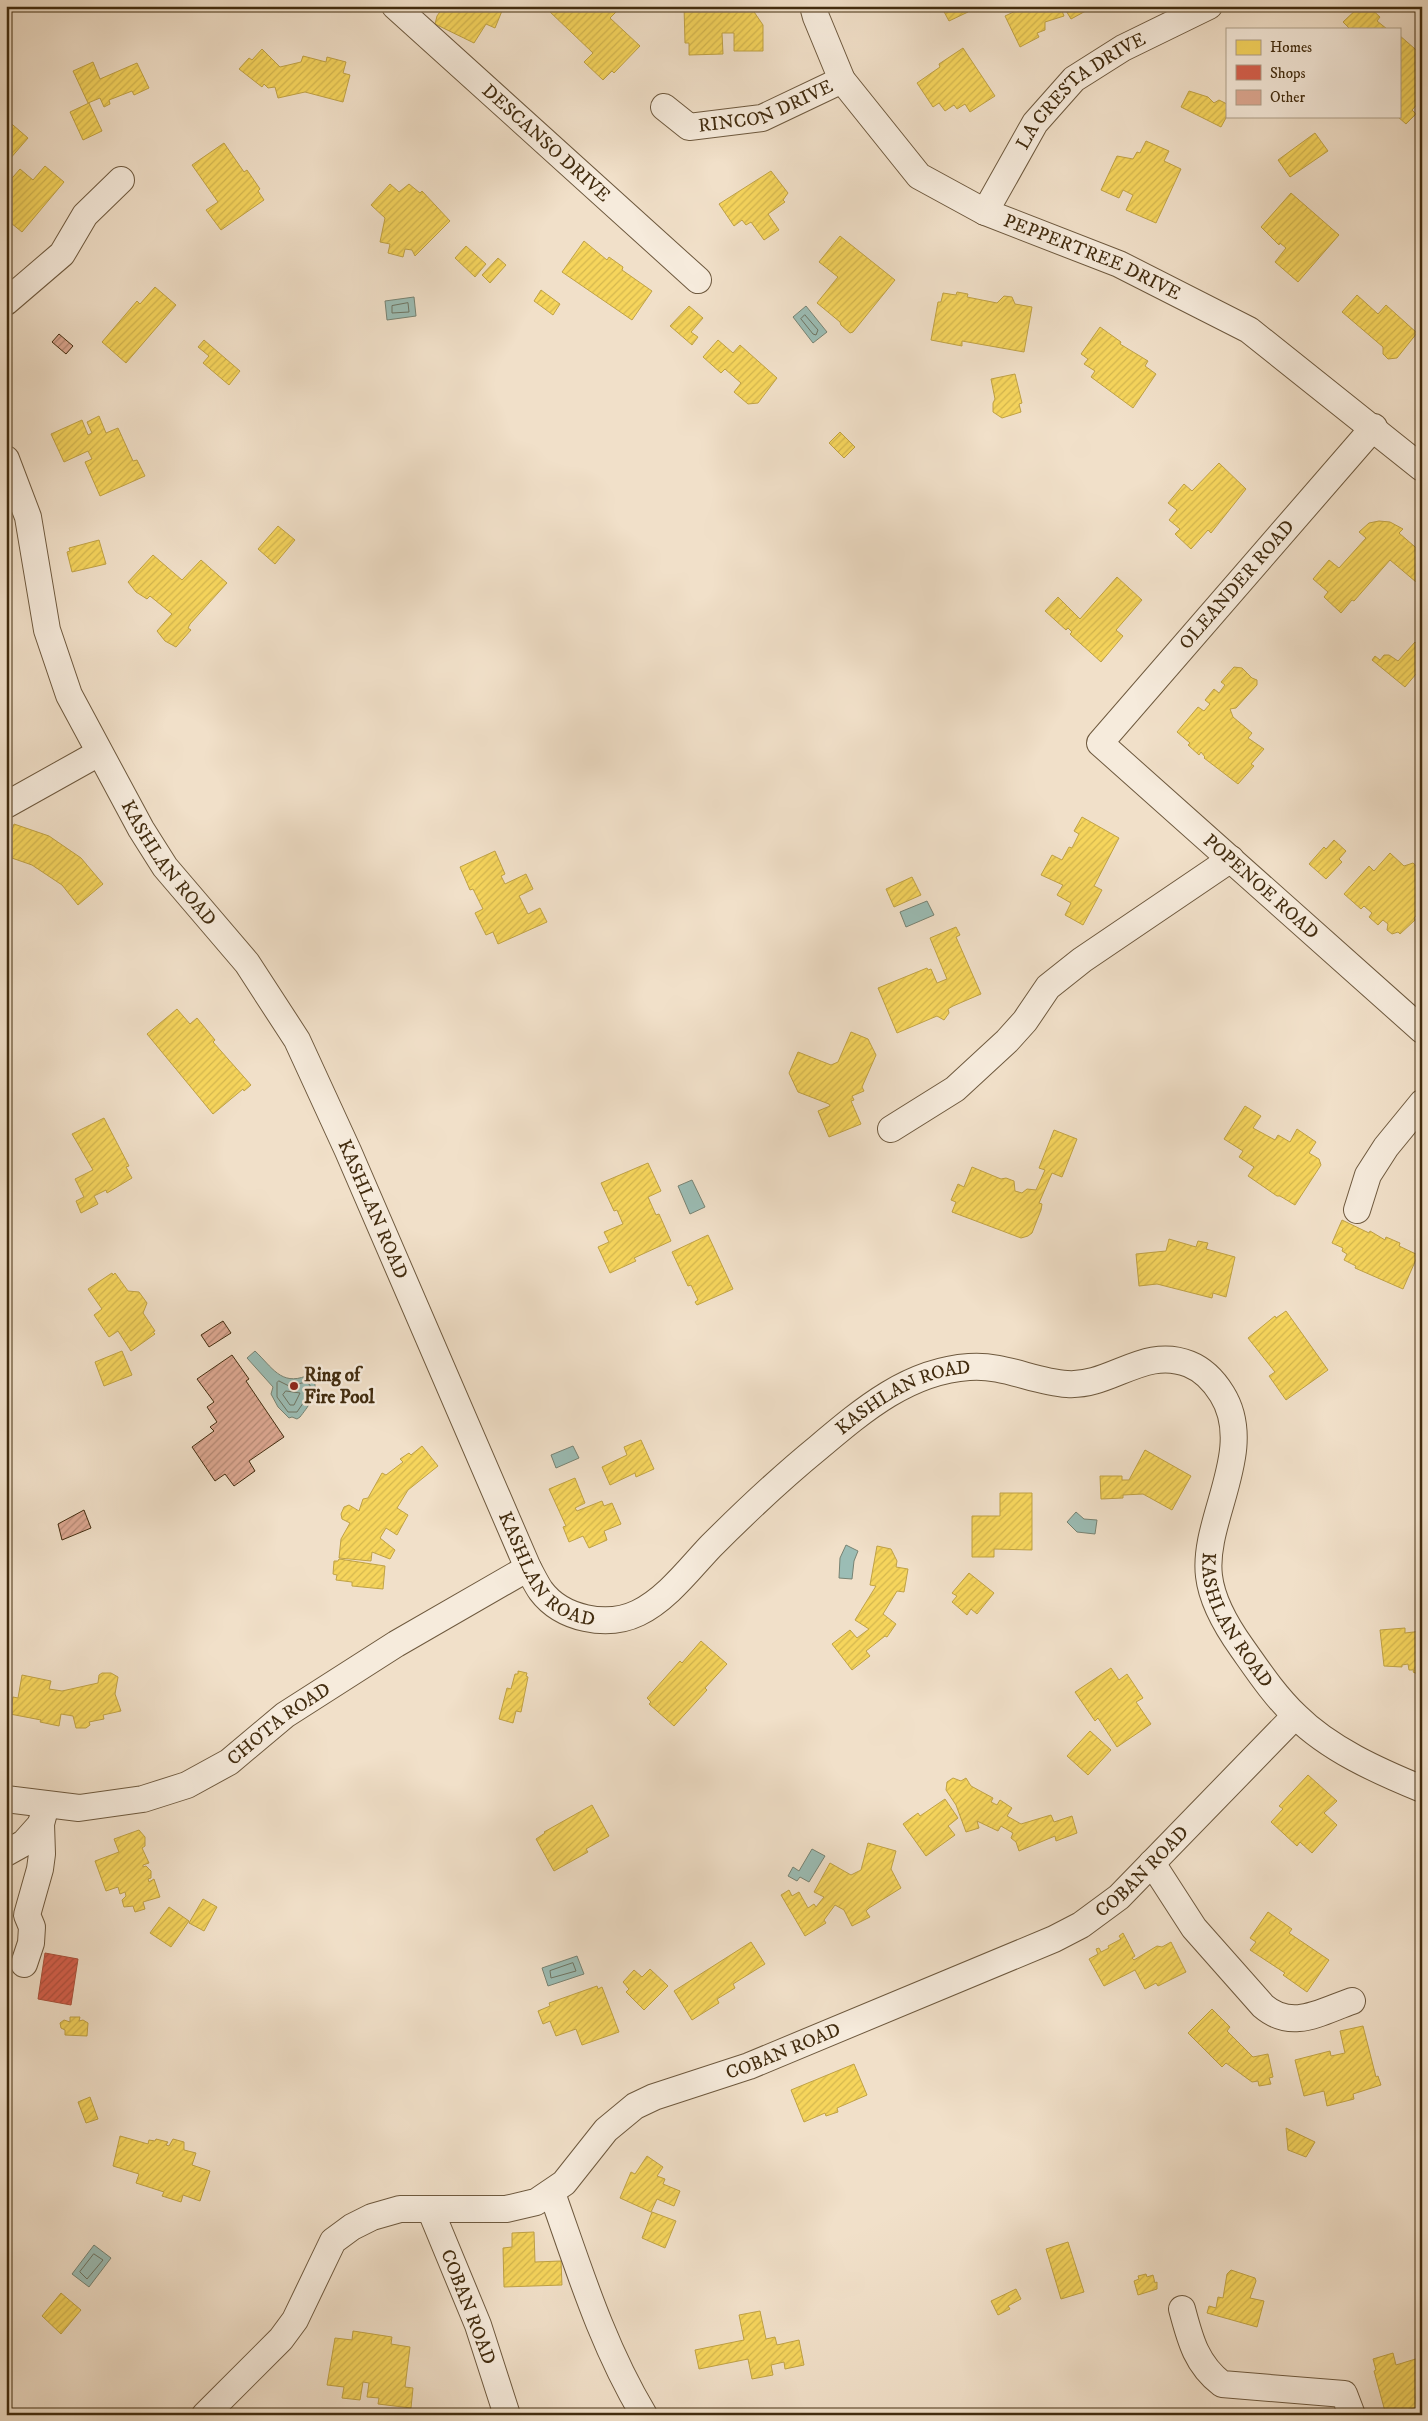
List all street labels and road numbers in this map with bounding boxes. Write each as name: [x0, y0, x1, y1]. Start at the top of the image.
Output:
street label: LA CRESTA DRIVE: [1011, 27, 1149, 154]
street label: RINCON DRIVE: [697, 75, 837, 137]
street label: DESCANSO DRIVE: [477, 79, 615, 207]
street label: PEPPERTREE DRIVE: [1000, 209, 1185, 305]
street label: OLEANDER ROAD: [1174, 515, 1300, 655]
street label: KASHLAN ROAD: [116, 796, 221, 930]
street label: POPENOE ROAD: [1199, 829, 1324, 944]
street label: KASHLAN ROAD: [333, 1136, 413, 1282]
street label: KASHLAN ROAD: [831, 1355, 971, 1440]
street label: KASHLAN ROAD: [494, 1508, 597, 1631]
street label: KASHLAN ROAD: [1197, 1552, 1278, 1692]
street label: CHOTA ROAD: [222, 1677, 335, 1770]
street label: COBAN ROAD: [1091, 1821, 1193, 1922]
street label: COBAN ROAD: [723, 2018, 844, 2084]
street label: COBAN ROAD: [435, 2246, 501, 2368]

